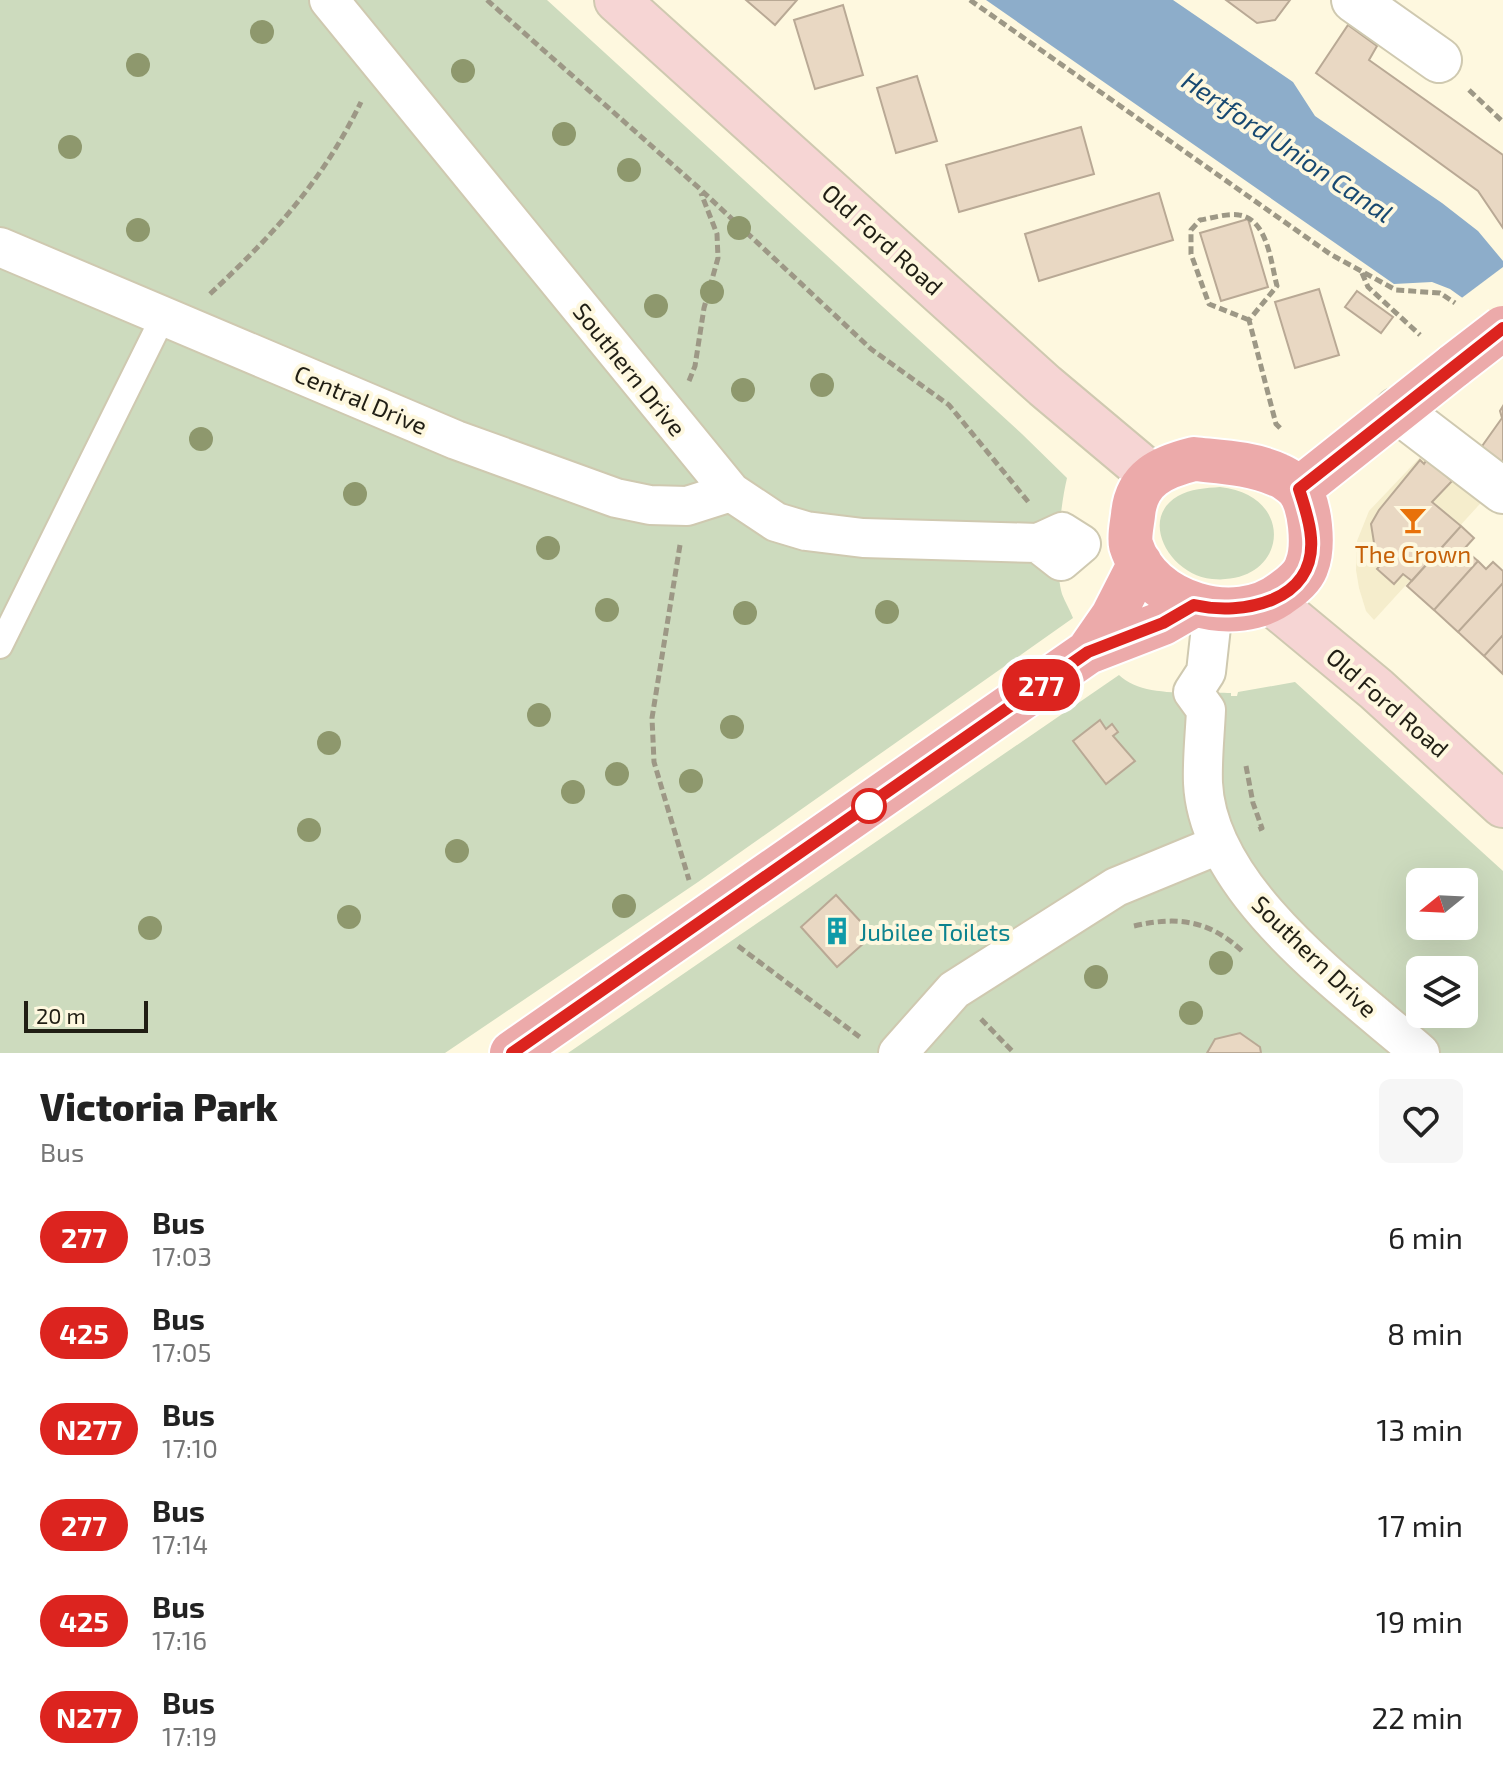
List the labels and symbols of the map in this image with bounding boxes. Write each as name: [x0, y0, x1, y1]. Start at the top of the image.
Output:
water label: Hertford Union Canal: [1177, 64, 1399, 228]
street label: Old Ford Road: [817, 177, 949, 301]
street label: Southern Drive: [568, 297, 692, 441]
street label: Central Drive: [290, 358, 432, 440]
bar icon: The Crown: [1398, 505, 1428, 535]
place label: The Crown: [1355, 539, 1471, 568]
street label: Old Ford Road: [1321, 641, 1455, 763]
line badge: 277: [995, 659, 1087, 711]
unlabelled marker: [852, 789, 886, 823]
north arrow: [1406, 868, 1478, 940]
street label: Southern Drive: [1246, 889, 1384, 1023]
building icon: Jubilee Toilets: [822, 916, 852, 946]
place label: Jubilee Toilets: [859, 917, 1010, 946]
scale bar: [24, 997, 148, 1033]

